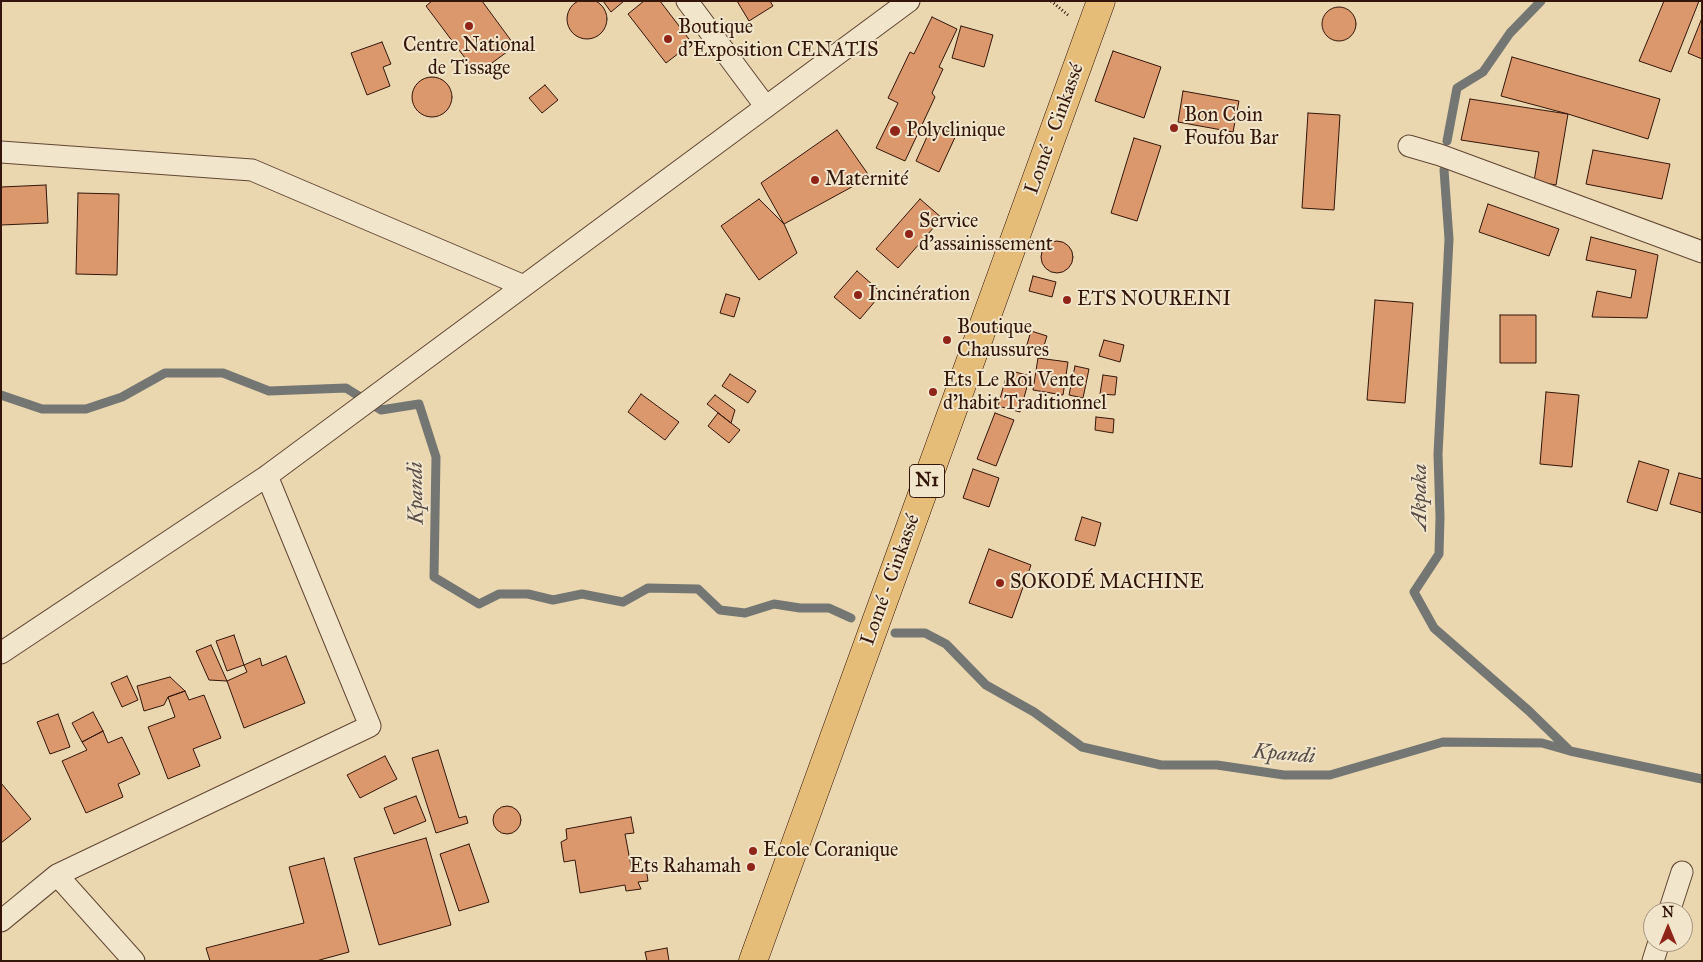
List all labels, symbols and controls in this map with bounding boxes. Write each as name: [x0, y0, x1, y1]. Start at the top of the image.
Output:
place label: Boutique d'Exposition CENATIS: [678, 16, 879, 63]
marker: Centre National de Tissage: [463, 20, 475, 32]
marker: Boutique d'Exposition CENATIS: [662, 33, 674, 45]
place label: Centre National de Tissage: [403, 34, 535, 81]
street label: Lomé - Cinkassé: [1020, 60, 1090, 198]
place label: Bon Coin Foufou Bar: [1184, 104, 1278, 151]
place label: Polyclinique: [906, 119, 1006, 143]
marker: Bon Coin Foufou Bar: [1168, 122, 1180, 134]
marker: Polyclinique: [888, 124, 902, 138]
place label: Maternité: [825, 168, 909, 192]
marker: Maternité: [809, 174, 821, 186]
place label: Service d'assainissement: [919, 210, 1053, 257]
marker: Service d'assainissement: [903, 228, 915, 240]
place label: Incinération: [868, 283, 970, 307]
place label: ETS NOUREINI: [1077, 288, 1231, 312]
marker: Incinération: [852, 289, 864, 301]
marker: ETS NOUREINI: [1061, 294, 1073, 306]
place label: Boutique Chaussures: [957, 316, 1049, 363]
marker: Boutique Chaussures: [941, 334, 953, 346]
place label: Ets Le Roi Vente d'habit Traditionnel: [943, 369, 1107, 416]
marker: Ets Le Roi Vente d'habit Traditionnel: [927, 386, 939, 398]
water label: Kpandi: [404, 462, 430, 524]
road number: N1: [910, 464, 944, 498]
water label: Akpaka: [1408, 464, 1434, 530]
street label: Lomé - Cinkassé: [856, 511, 926, 649]
place label: SOKODÉ MACHINE: [1010, 571, 1204, 595]
marker: SOKODÉ MACHINE: [994, 577, 1006, 589]
water label: Kpandi: [1252, 740, 1316, 770]
place label: Ecole Coranique: [763, 839, 898, 863]
marker: Ecole Coranique: [747, 845, 759, 857]
place label: Ets Rahamah: [630, 855, 741, 879]
marker: Ets Rahamah: [745, 861, 757, 873]
north arrow: [1643, 902, 1693, 952]
text: N: [1662, 904, 1674, 921]

